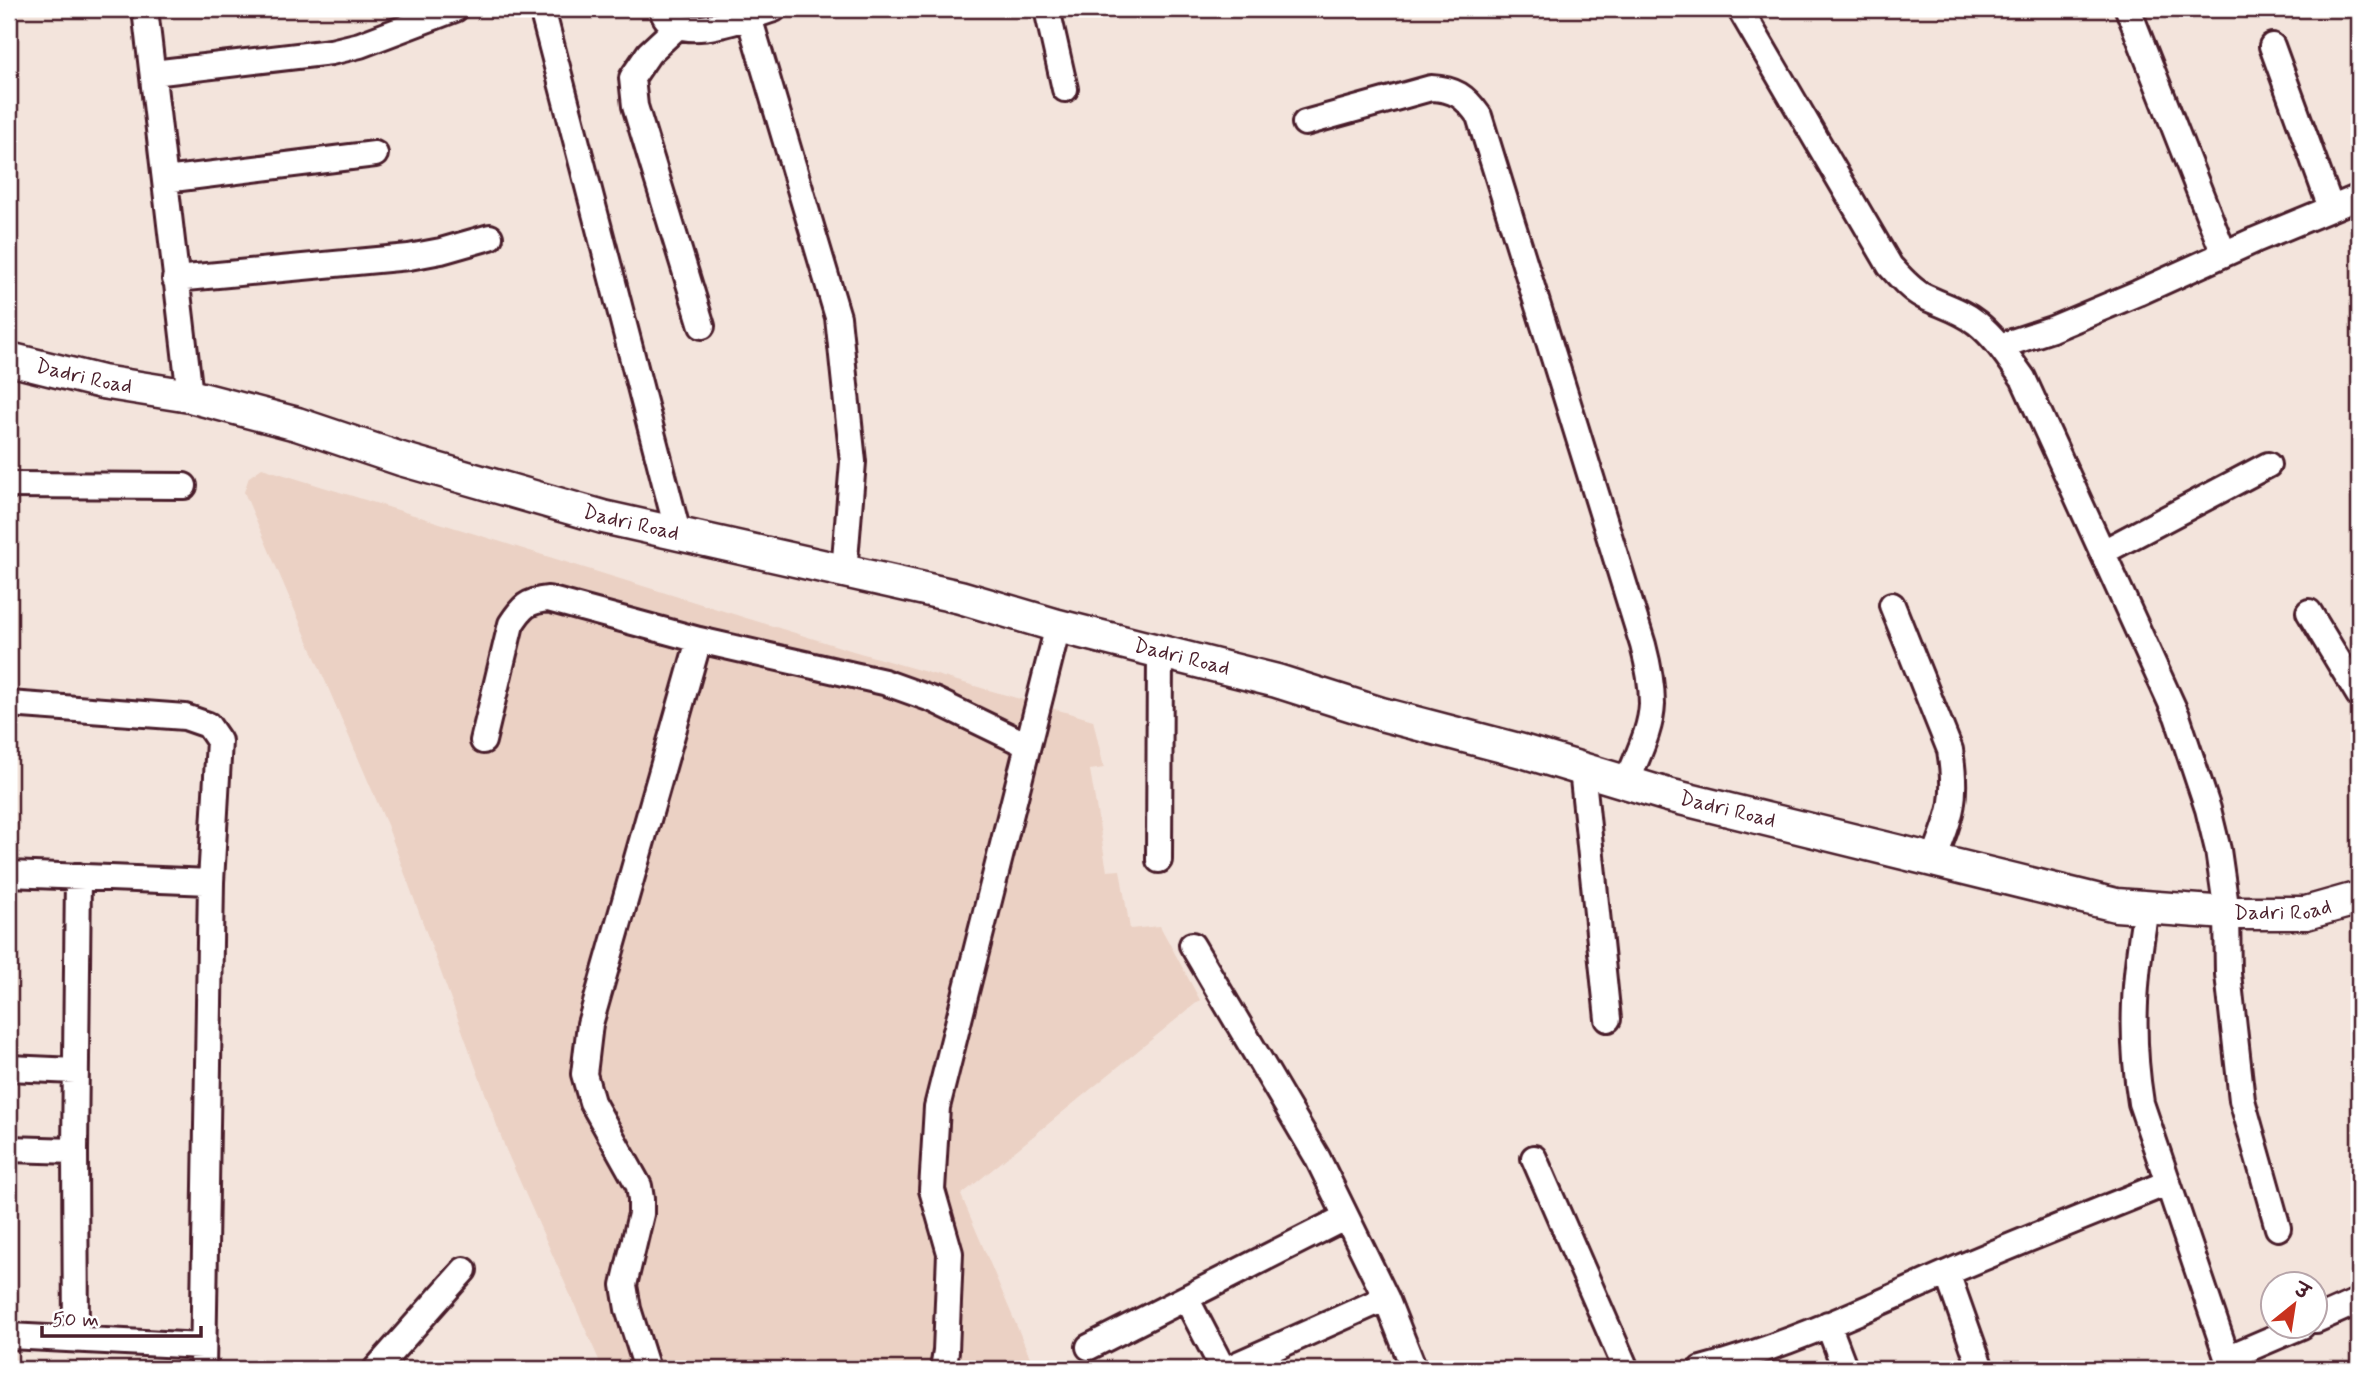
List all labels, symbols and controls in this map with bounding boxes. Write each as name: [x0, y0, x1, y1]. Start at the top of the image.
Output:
street label: Dadri Road: [33, 352, 134, 401]
street label: Dadri Road: [580, 498, 682, 548]
street label: Dadri Road: [1131, 632, 1233, 683]
street label: Dadri Road: [1677, 784, 1779, 835]
street label: Dadri Road: [2234, 893, 2335, 927]
north arrow: [2260, 1270, 2330, 1340]
text: उ: [2288, 1277, 2316, 1307]
scale bar: [42, 1294, 201, 1338]
text: 50 m: [52, 1306, 99, 1334]

